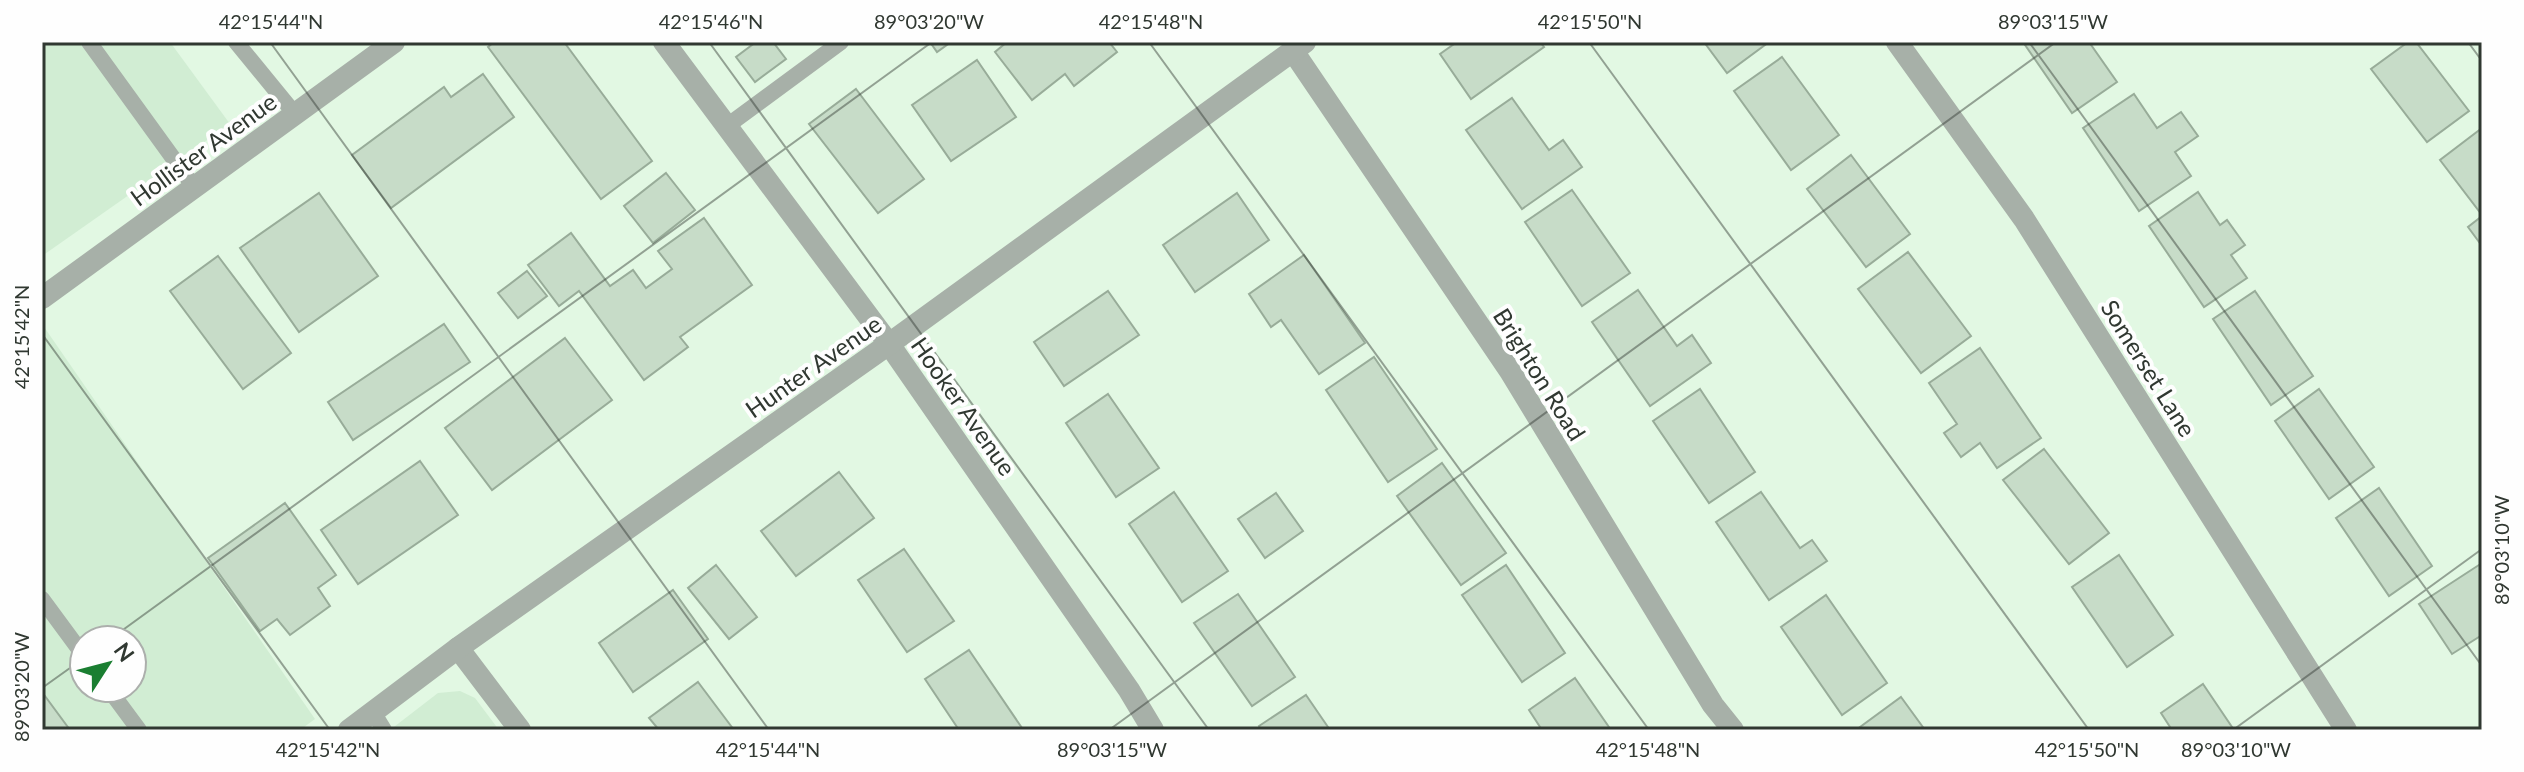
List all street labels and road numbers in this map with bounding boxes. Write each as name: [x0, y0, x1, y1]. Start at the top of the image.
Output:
street label: Hollister Avenue: [124, 86, 282, 212]
street label: Somerset Lane: [2095, 294, 2203, 442]
street label: Brighton Road: [1488, 303, 1592, 445]
street label: Hunter Avenue: [740, 309, 886, 423]
street label: Hooker Avenue: [906, 331, 1022, 481]

